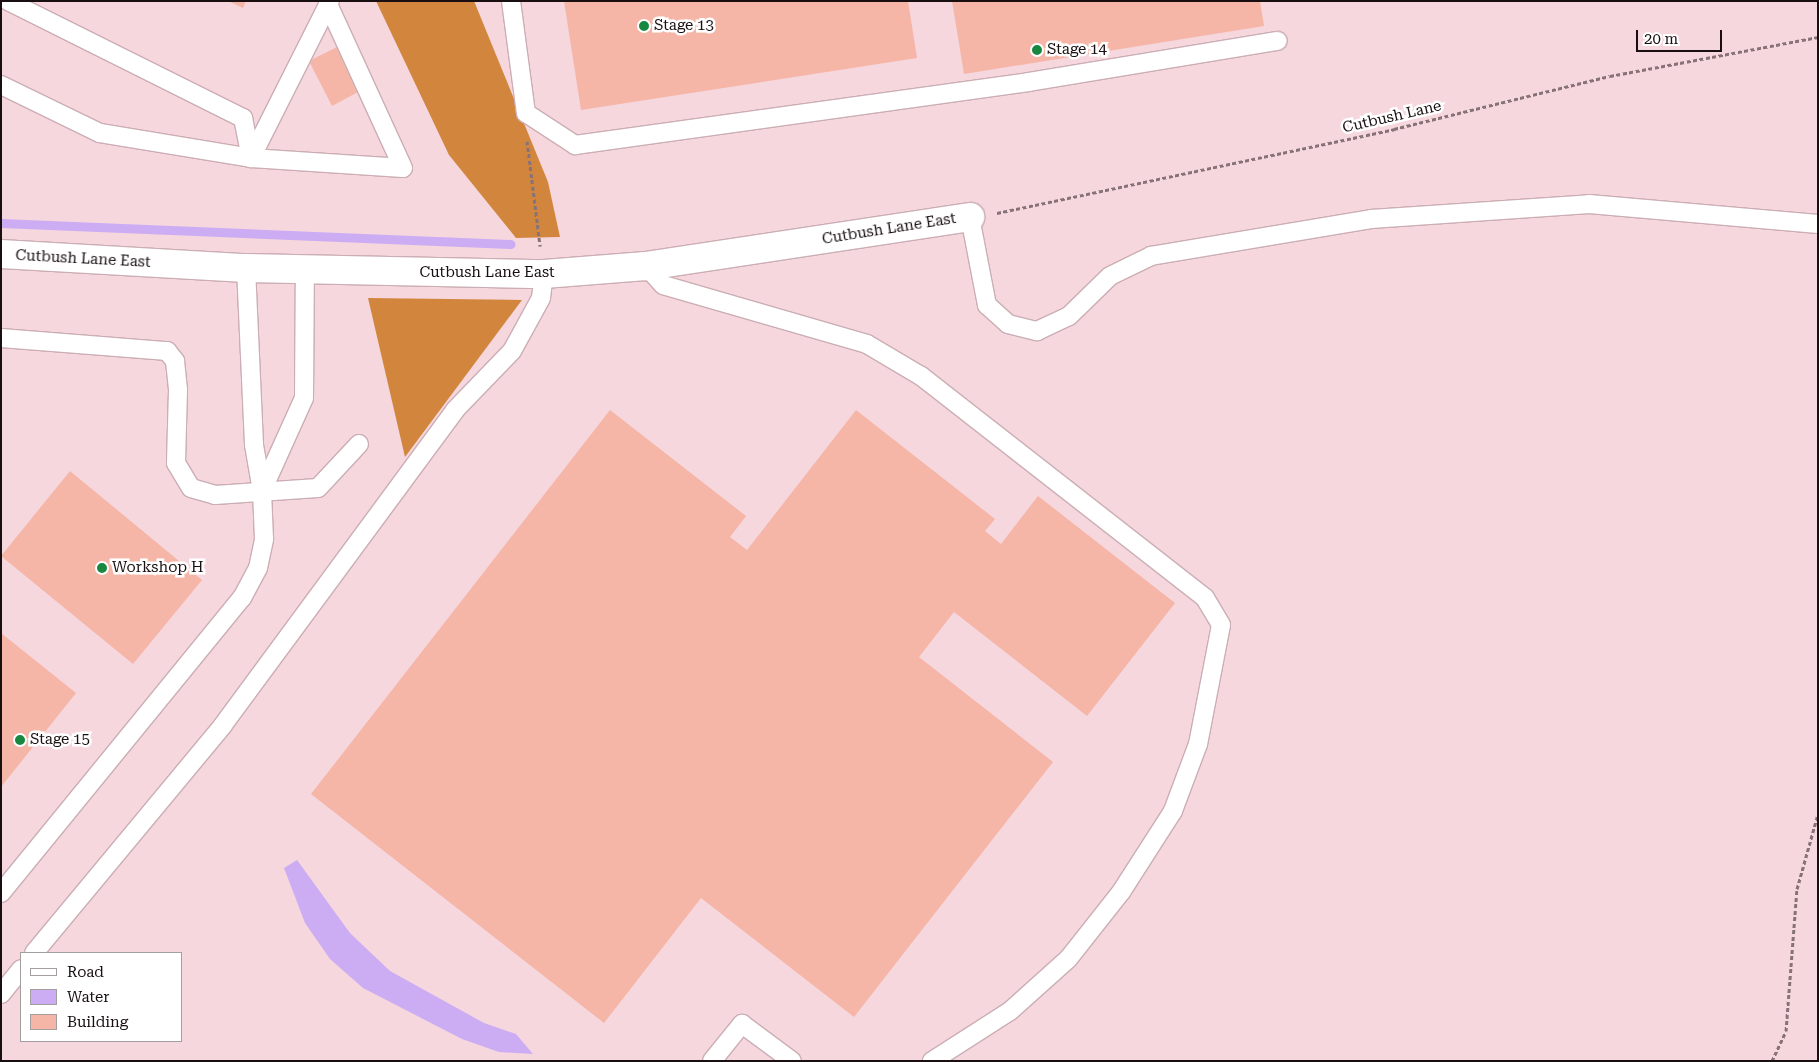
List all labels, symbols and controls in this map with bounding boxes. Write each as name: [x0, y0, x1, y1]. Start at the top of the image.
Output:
place label: Stage 13: [654, 17, 714, 35]
marker: Stage 13: [638, 20, 650, 32]
scale bar: [1639, 20, 1725, 52]
text: 20 m: [1644, 30, 1678, 48]
place label: Stage 14: [1047, 41, 1107, 59]
marker: Stage 14: [1031, 44, 1043, 56]
street label: Cutbush Lane: [1341, 97, 1443, 137]
street label: Cutbush Lane East: [821, 210, 957, 248]
street label: Cutbush Lane East: [15, 246, 151, 272]
street label: Cutbush Lane East: [419, 264, 555, 282]
place label: Workshop H: [112, 559, 203, 577]
marker: Workshop H: [96, 562, 108, 574]
place label: Stage 15: [30, 731, 90, 749]
marker: Stage 15: [14, 734, 26, 746]
legend: [20, 952, 182, 1042]
text: Road: [67, 963, 104, 981]
text: Water: [67, 988, 109, 1006]
text: Building: [67, 1013, 128, 1031]

